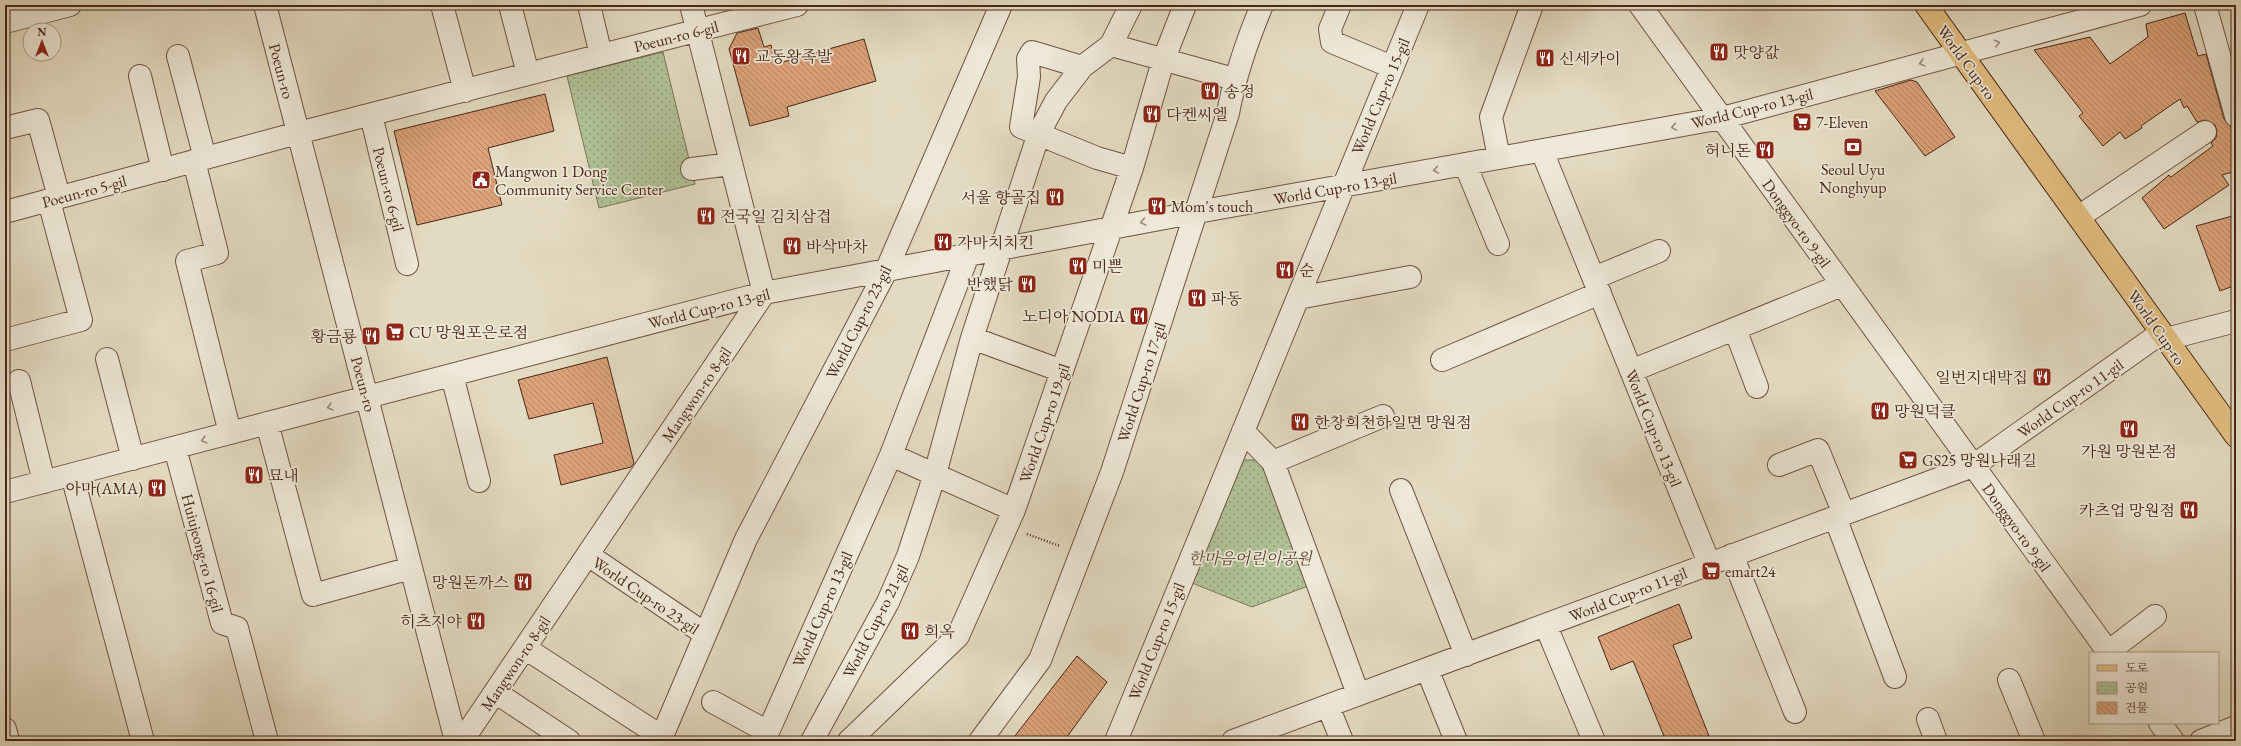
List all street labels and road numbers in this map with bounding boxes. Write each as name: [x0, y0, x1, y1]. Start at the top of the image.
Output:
street label: Poeun-ro 6-gil: [632, 16, 721, 57]
street label: World Cup-ro: [1932, 21, 2001, 104]
street label: World Cup-ro 15-gil: [1346, 34, 1415, 158]
street label: Poeun-ro: [264, 41, 299, 101]
street label: World Cup-ro 13-gil: [1689, 83, 1815, 134]
street label: Poeun-ro 6-gil: [368, 145, 409, 234]
street label: World Cup-ro 13-gil: [1272, 167, 1399, 210]
street label: Poeun-ro 5-gil: [40, 170, 129, 213]
street label: Donggyo-ro 9-gil: [1757, 175, 1836, 272]
street label: World Cup-ro 23-gil: [821, 262, 896, 383]
street label: World Cup-ro 13-gil: [646, 283, 772, 334]
street label: World Cup-ro: [2123, 286, 2190, 369]
street label: World Cup-ro 17-gil: [1112, 319, 1171, 445]
street label: Mangwon-ro 8-gil: [657, 342, 736, 446]
street label: Poeun-ro: [346, 354, 381, 414]
street label: World Cup-ro 11-gil: [2013, 354, 2128, 443]
street label: World Cup-ro 19-gil: [1014, 361, 1075, 486]
street label: World Cup-ro 13-gil: [1620, 366, 1687, 490]
street label: Donggyo-ro 9-gil: [1977, 479, 2056, 576]
street label: Huiujeong-ro 16-gil: [177, 491, 228, 615]
street label: World Cup-ro 13-gil: [787, 548, 858, 671]
street label: World Cup-ro 23-gil: [588, 552, 703, 639]
street label: World Cup-ro 21-gil: [838, 561, 913, 682]
street label: World Cup-ro 11-gil: [1566, 562, 1690, 627]
street label: World Cup-ro 15-gil: [1123, 579, 1190, 703]
street label: Mangwon-ro 8-gil: [476, 611, 555, 715]

